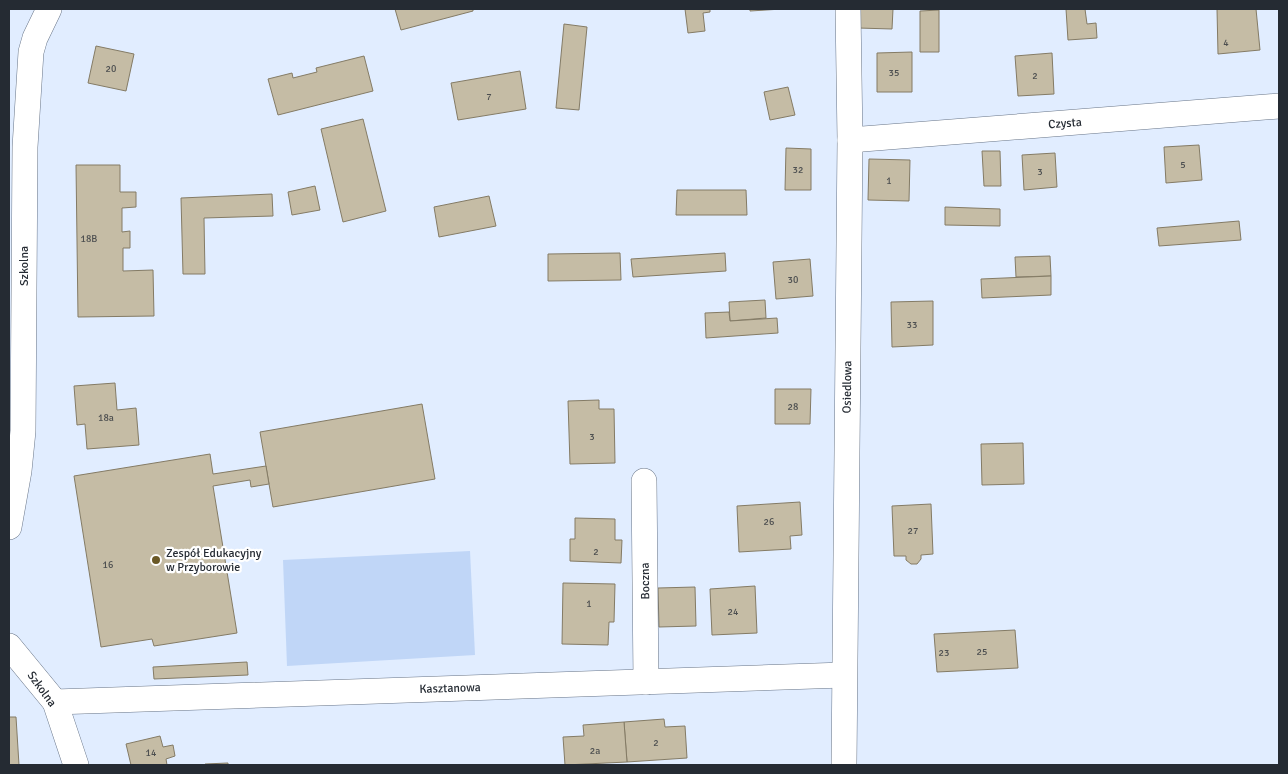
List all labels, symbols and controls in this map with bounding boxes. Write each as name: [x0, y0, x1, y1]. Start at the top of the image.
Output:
house number: 4: [1223, 37, 1229, 49]
house number: 20: [106, 63, 116, 75]
house number: 35: [889, 67, 899, 79]
house number: 2: [1032, 70, 1038, 82]
house number: 7: [486, 91, 492, 103]
street label: Czysta: [1048, 115, 1082, 132]
house number: 5: [1180, 159, 1186, 171]
house number: 32: [793, 164, 803, 176]
house number: 3: [1037, 166, 1043, 178]
house number: 1: [886, 175, 892, 187]
house number: 18B: [81, 233, 97, 245]
street label: Szkolna: [17, 246, 32, 286]
house number: 30: [788, 274, 798, 286]
house number: 33: [907, 319, 917, 331]
street label: Osiedlowa: [840, 360, 855, 414]
house number: 28: [788, 401, 798, 413]
house number: 18a: [98, 412, 114, 424]
house number: 3: [589, 431, 595, 443]
house number: 26: [764, 516, 774, 528]
house number: 27: [908, 525, 918, 537]
place label: Zespół Edukacyjny w Przyborowie: [166, 546, 262, 575]
house number: 2: [593, 546, 599, 558]
marker: Zespół Edukacyjny w Przyborowie: [150, 554, 162, 566]
house number: 16: [103, 559, 113, 571]
street label: Boczna: [638, 562, 653, 600]
house number: 1: [586, 598, 592, 610]
house number: 24: [728, 606, 739, 618]
house number: 25: [977, 646, 987, 658]
house number: 23: [939, 647, 949, 659]
street label: Szkolna: [24, 669, 59, 710]
street label: Kasztanowa: [419, 680, 481, 697]
house number: 2: [653, 737, 659, 749]
house number: 2a: [590, 745, 600, 757]
house number: 14: [146, 747, 157, 759]

